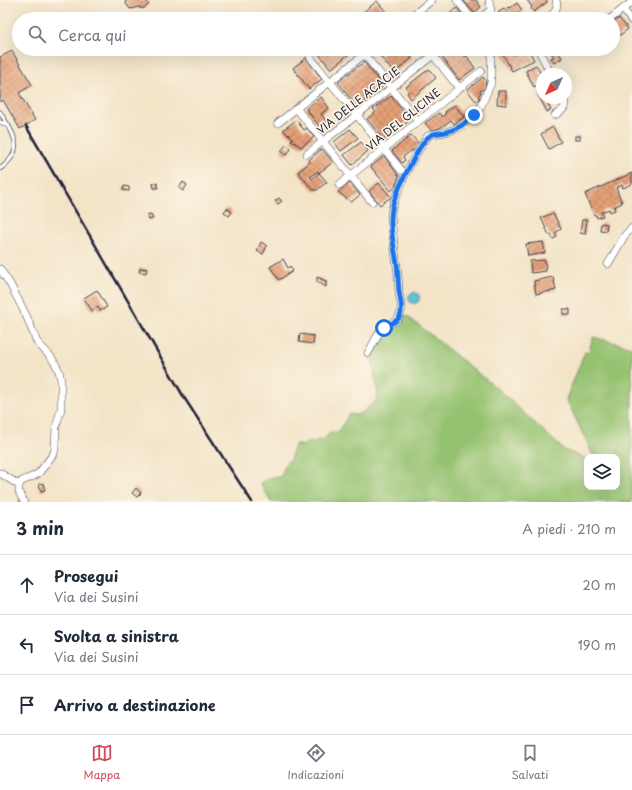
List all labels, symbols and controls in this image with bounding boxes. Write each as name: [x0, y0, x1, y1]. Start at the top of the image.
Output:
search box: [12, 12, 620, 56]
icon: search: [26, 23, 48, 45]
text: Cerca qui: [58, 23, 126, 46]
street label: VIA DELLE ACACIE: [313, 62, 403, 138]
north arrow: [536, 68, 572, 104]
street label: VIA DEL GLICINE: [362, 84, 444, 154]
route end: [465, 106, 483, 124]
route start: [375, 319, 393, 337]
map controls: [584, 454, 620, 490]
button: layers: [584, 454, 620, 490]
text: 3 min: [16, 515, 64, 541]
text: A piedi · 210 m: [522, 519, 616, 538]
text: Prosegui: [54, 564, 118, 587]
icon: ahead: [16, 574, 38, 596]
text: 20 m: [582, 575, 616, 594]
text: Via dei Susini: [54, 587, 139, 606]
text: Svolta a sinistra: [54, 624, 179, 647]
icon: left: [16, 634, 38, 656]
text: 190 m: [577, 635, 616, 654]
text: Via dei Susini: [54, 647, 139, 666]
text: Arrivo a destinazione: [54, 693, 216, 716]
icon: arrive: [16, 694, 38, 716]
tab: Mappa: [84, 742, 120, 783]
tab: Indicazioni: [287, 742, 344, 783]
tab: Salvati: [511, 742, 548, 783]

